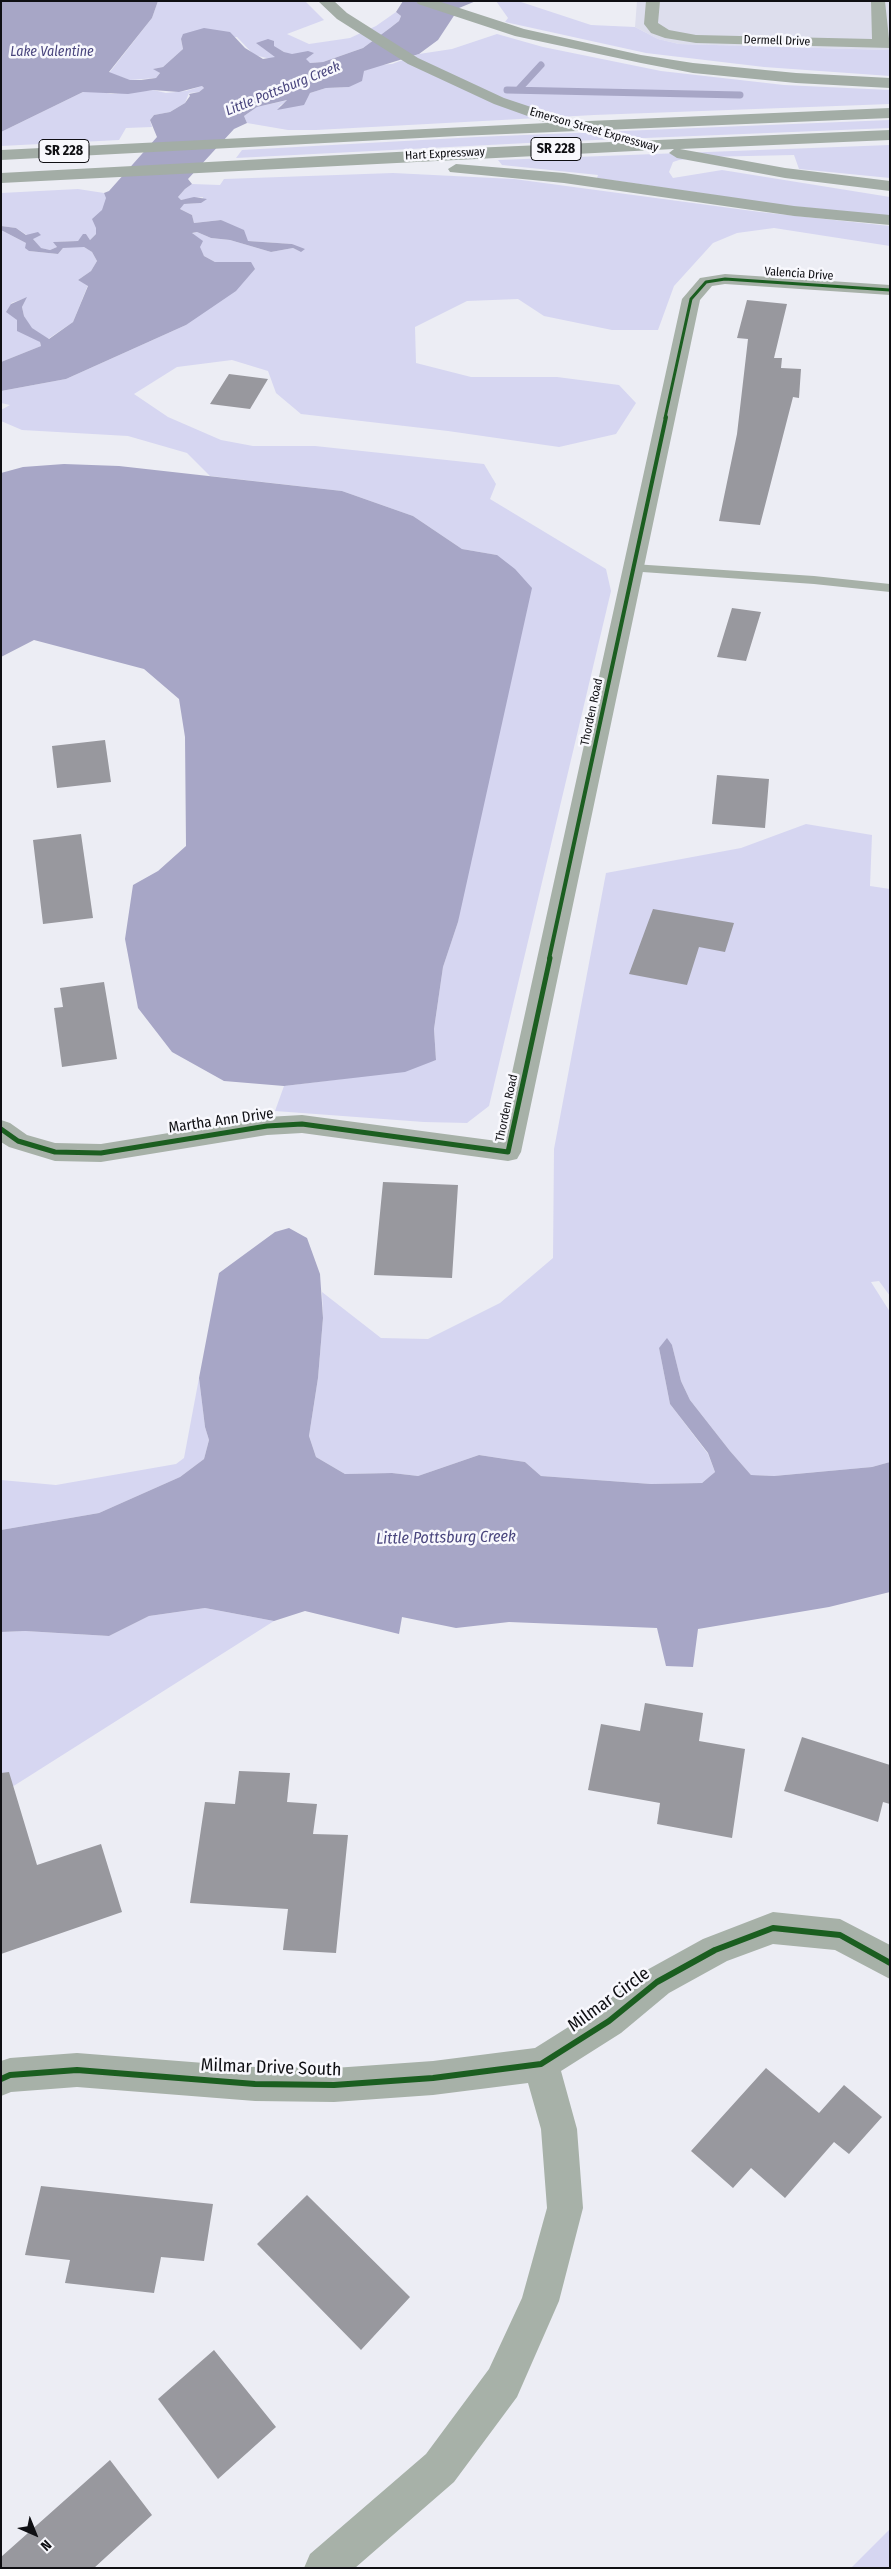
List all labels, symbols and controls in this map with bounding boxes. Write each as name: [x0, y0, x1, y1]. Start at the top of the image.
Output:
street label: Dermell Drive: [743, 33, 811, 49]
water label: Lake Valentine: [10, 44, 94, 60]
water label: Little Pottsburg Creek: [223, 58, 343, 120]
street label: Emerson Street Expressway: [528, 105, 660, 155]
road number: SR 228: [531, 138, 581, 160]
road number: SR 228: [39, 140, 89, 162]
street label: Hart Expressway: [405, 145, 485, 163]
street label: Valencia Drive: [764, 264, 834, 284]
street label: Thorden Road: [578, 677, 606, 747]
street label: Thorden Road: [493, 1073, 521, 1143]
street label: Martha Ann Drive: [167, 1105, 275, 1137]
water label: Little Pottsburg Creek: [376, 1527, 516, 1549]
street label: Milmar Circle: [564, 1963, 654, 2037]
street label: Milmar Drive South: [200, 2055, 342, 2081]
north arrow: [10, 2509, 60, 2559]
text: N: [37, 2536, 55, 2554]

